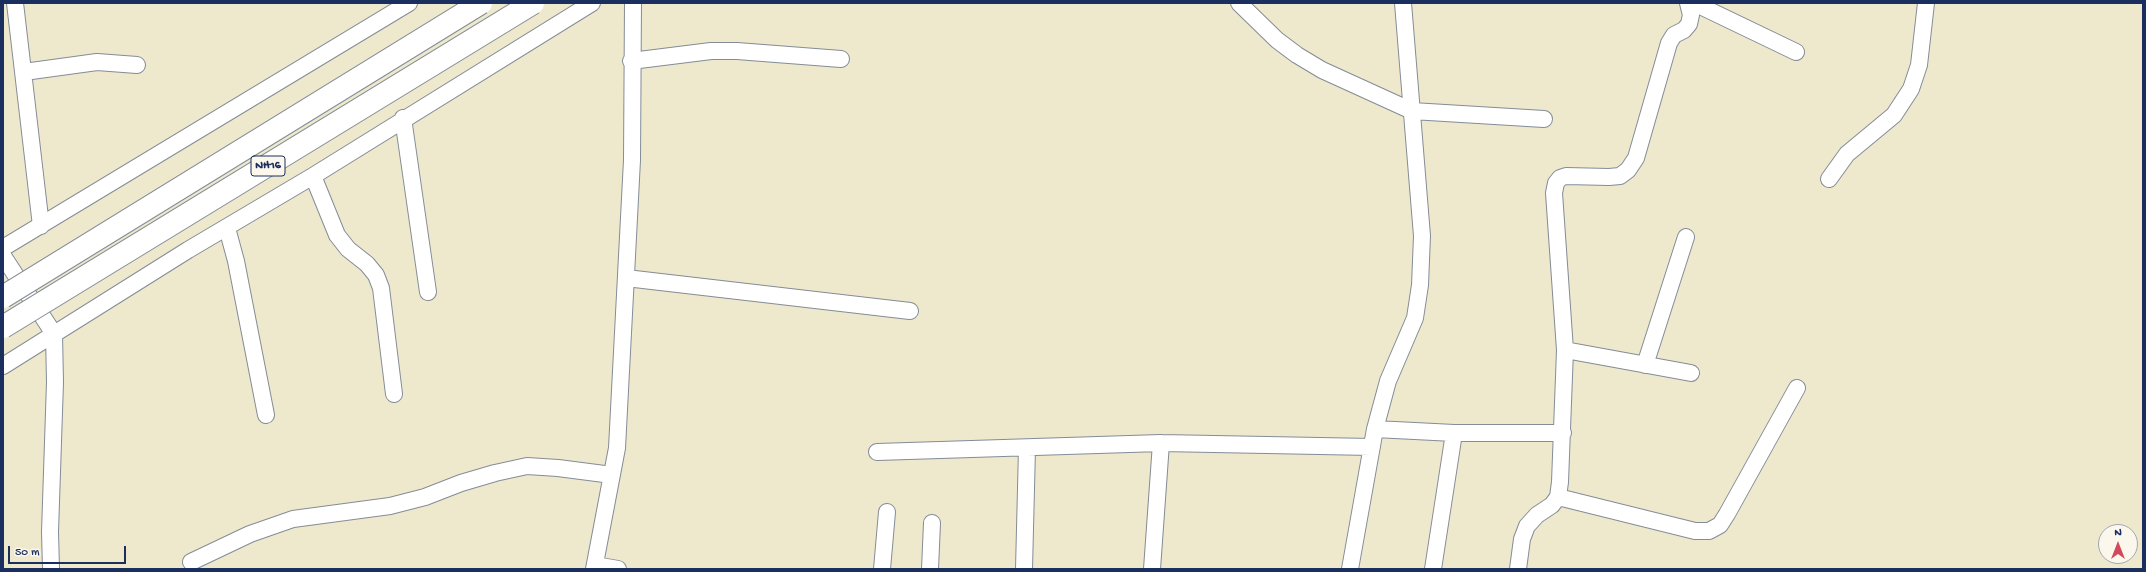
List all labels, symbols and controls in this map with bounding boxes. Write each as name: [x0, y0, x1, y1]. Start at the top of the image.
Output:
road number: NH16: [251, 156, 285, 176]
north arrow: [2098, 524, 2138, 564]
text: N: [2114, 527, 2122, 539]
scale bar: [10, 538, 128, 564]
text: 50 m: [15, 546, 40, 560]

